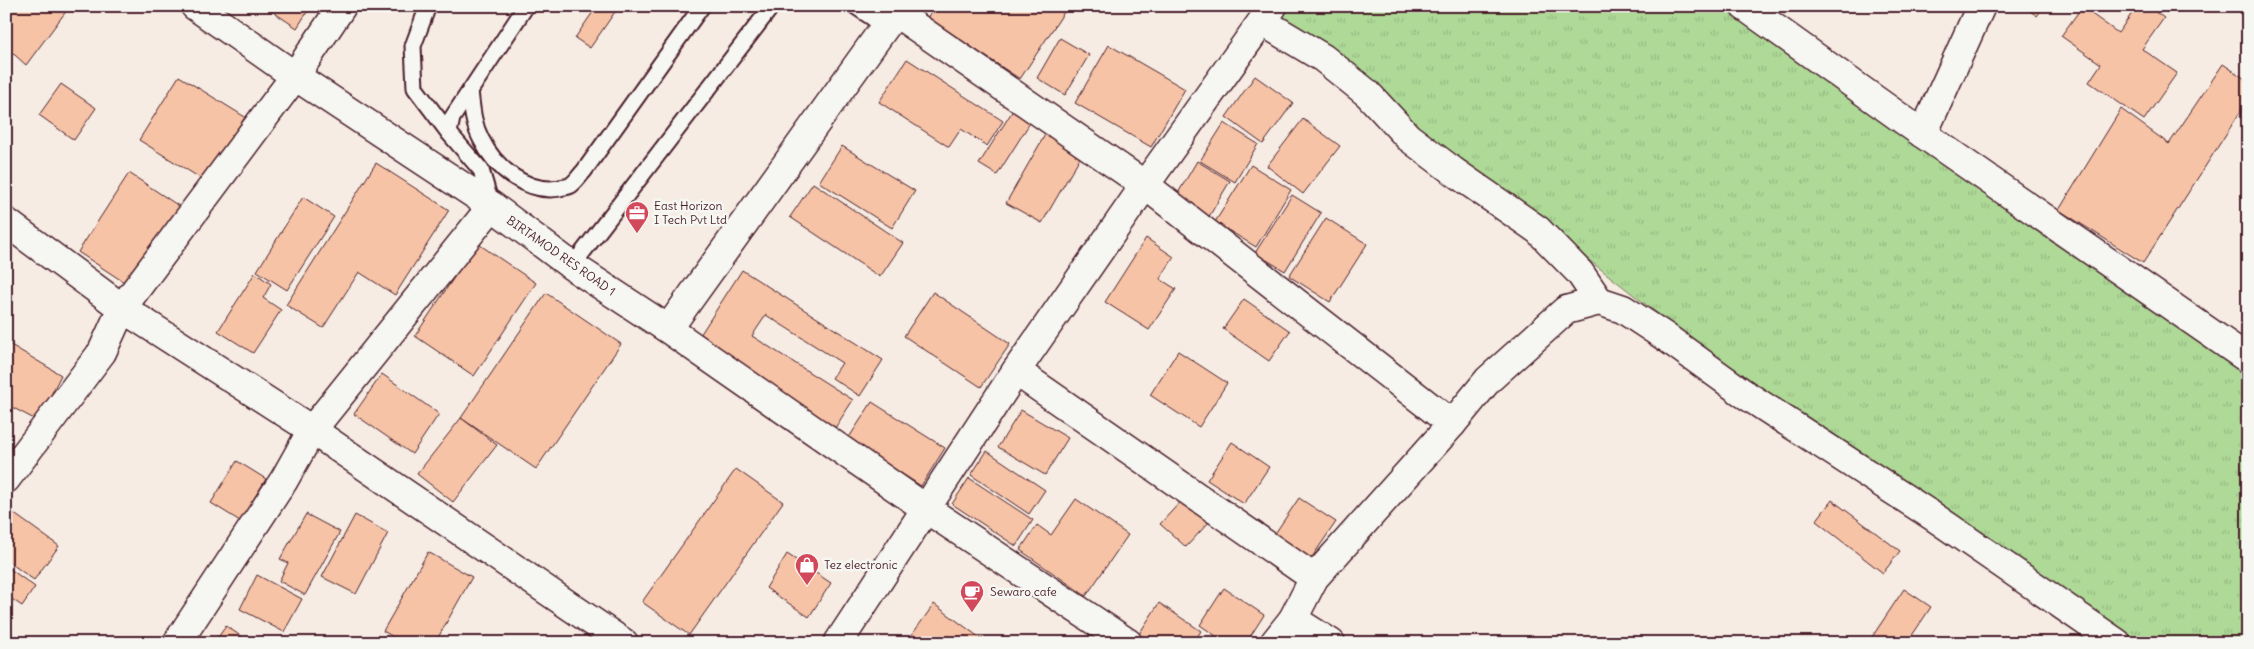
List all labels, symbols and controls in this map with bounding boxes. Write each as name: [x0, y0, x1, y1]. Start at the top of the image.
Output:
place label: East Horizon I Tech Pvt Ltd: [654, 198, 727, 227]
office icon: East Horizon I Tech Pvt Ltd: [624, 200, 650, 234]
street label: BIRTAMOD RES ROAD 1: [504, 212, 618, 299]
shop icon: Tez electronic: [794, 552, 820, 586]
place label: Tez electronic: [824, 557, 898, 572]
cafe icon: Sewaro cafe: [959, 579, 985, 613]
place label: Sewaro cafe: [990, 584, 1057, 599]

